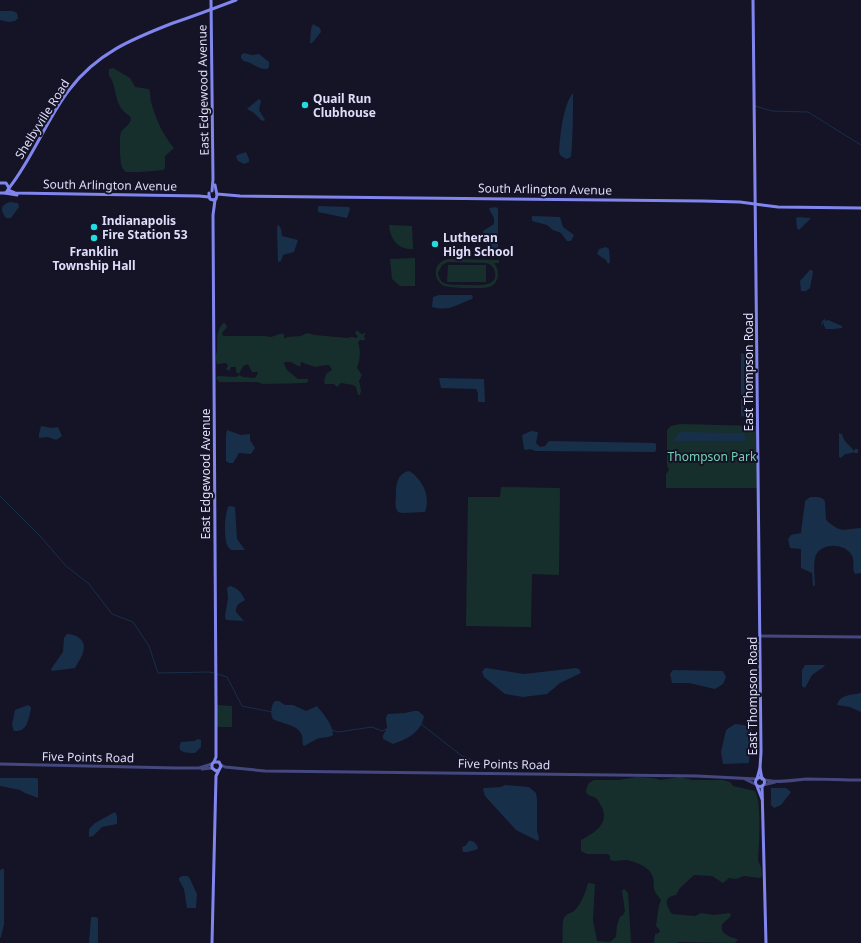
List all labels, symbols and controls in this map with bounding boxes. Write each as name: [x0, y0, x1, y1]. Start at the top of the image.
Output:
street label: East Edgewood Avenue: [193, 24, 213, 156]
street label: Shelbyville Road: [11, 76, 73, 162]
place label: Quail Run Clubhouse: [313, 90, 376, 121]
marker: Quail Run Clubhouse: [300, 100, 310, 110]
street label: South Arlington Avenue: [43, 175, 177, 195]
street label: South Arlington Avenue: [478, 179, 612, 199]
place label: Indianapolis Fire Station 53: [102, 212, 188, 243]
marker: Indianapolis Fire Station 53: [89, 222, 99, 232]
place label: Lutheran High School: [443, 229, 513, 260]
marker: Franklin Township Hall: [89, 233, 99, 243]
marker: Lutheran High School: [430, 239, 440, 249]
place label: Franklin Township Hall: [52, 243, 136, 274]
street label: East Thompson Road: [740, 313, 757, 431]
street label: East Edgewood Avenue: [197, 408, 214, 540]
park label: Thompson Park: [668, 448, 757, 465]
street label: East Thompson Road: [744, 637, 761, 755]
street label: Five Points Road: [42, 748, 134, 766]
street label: Five Points Road: [458, 755, 550, 773]

